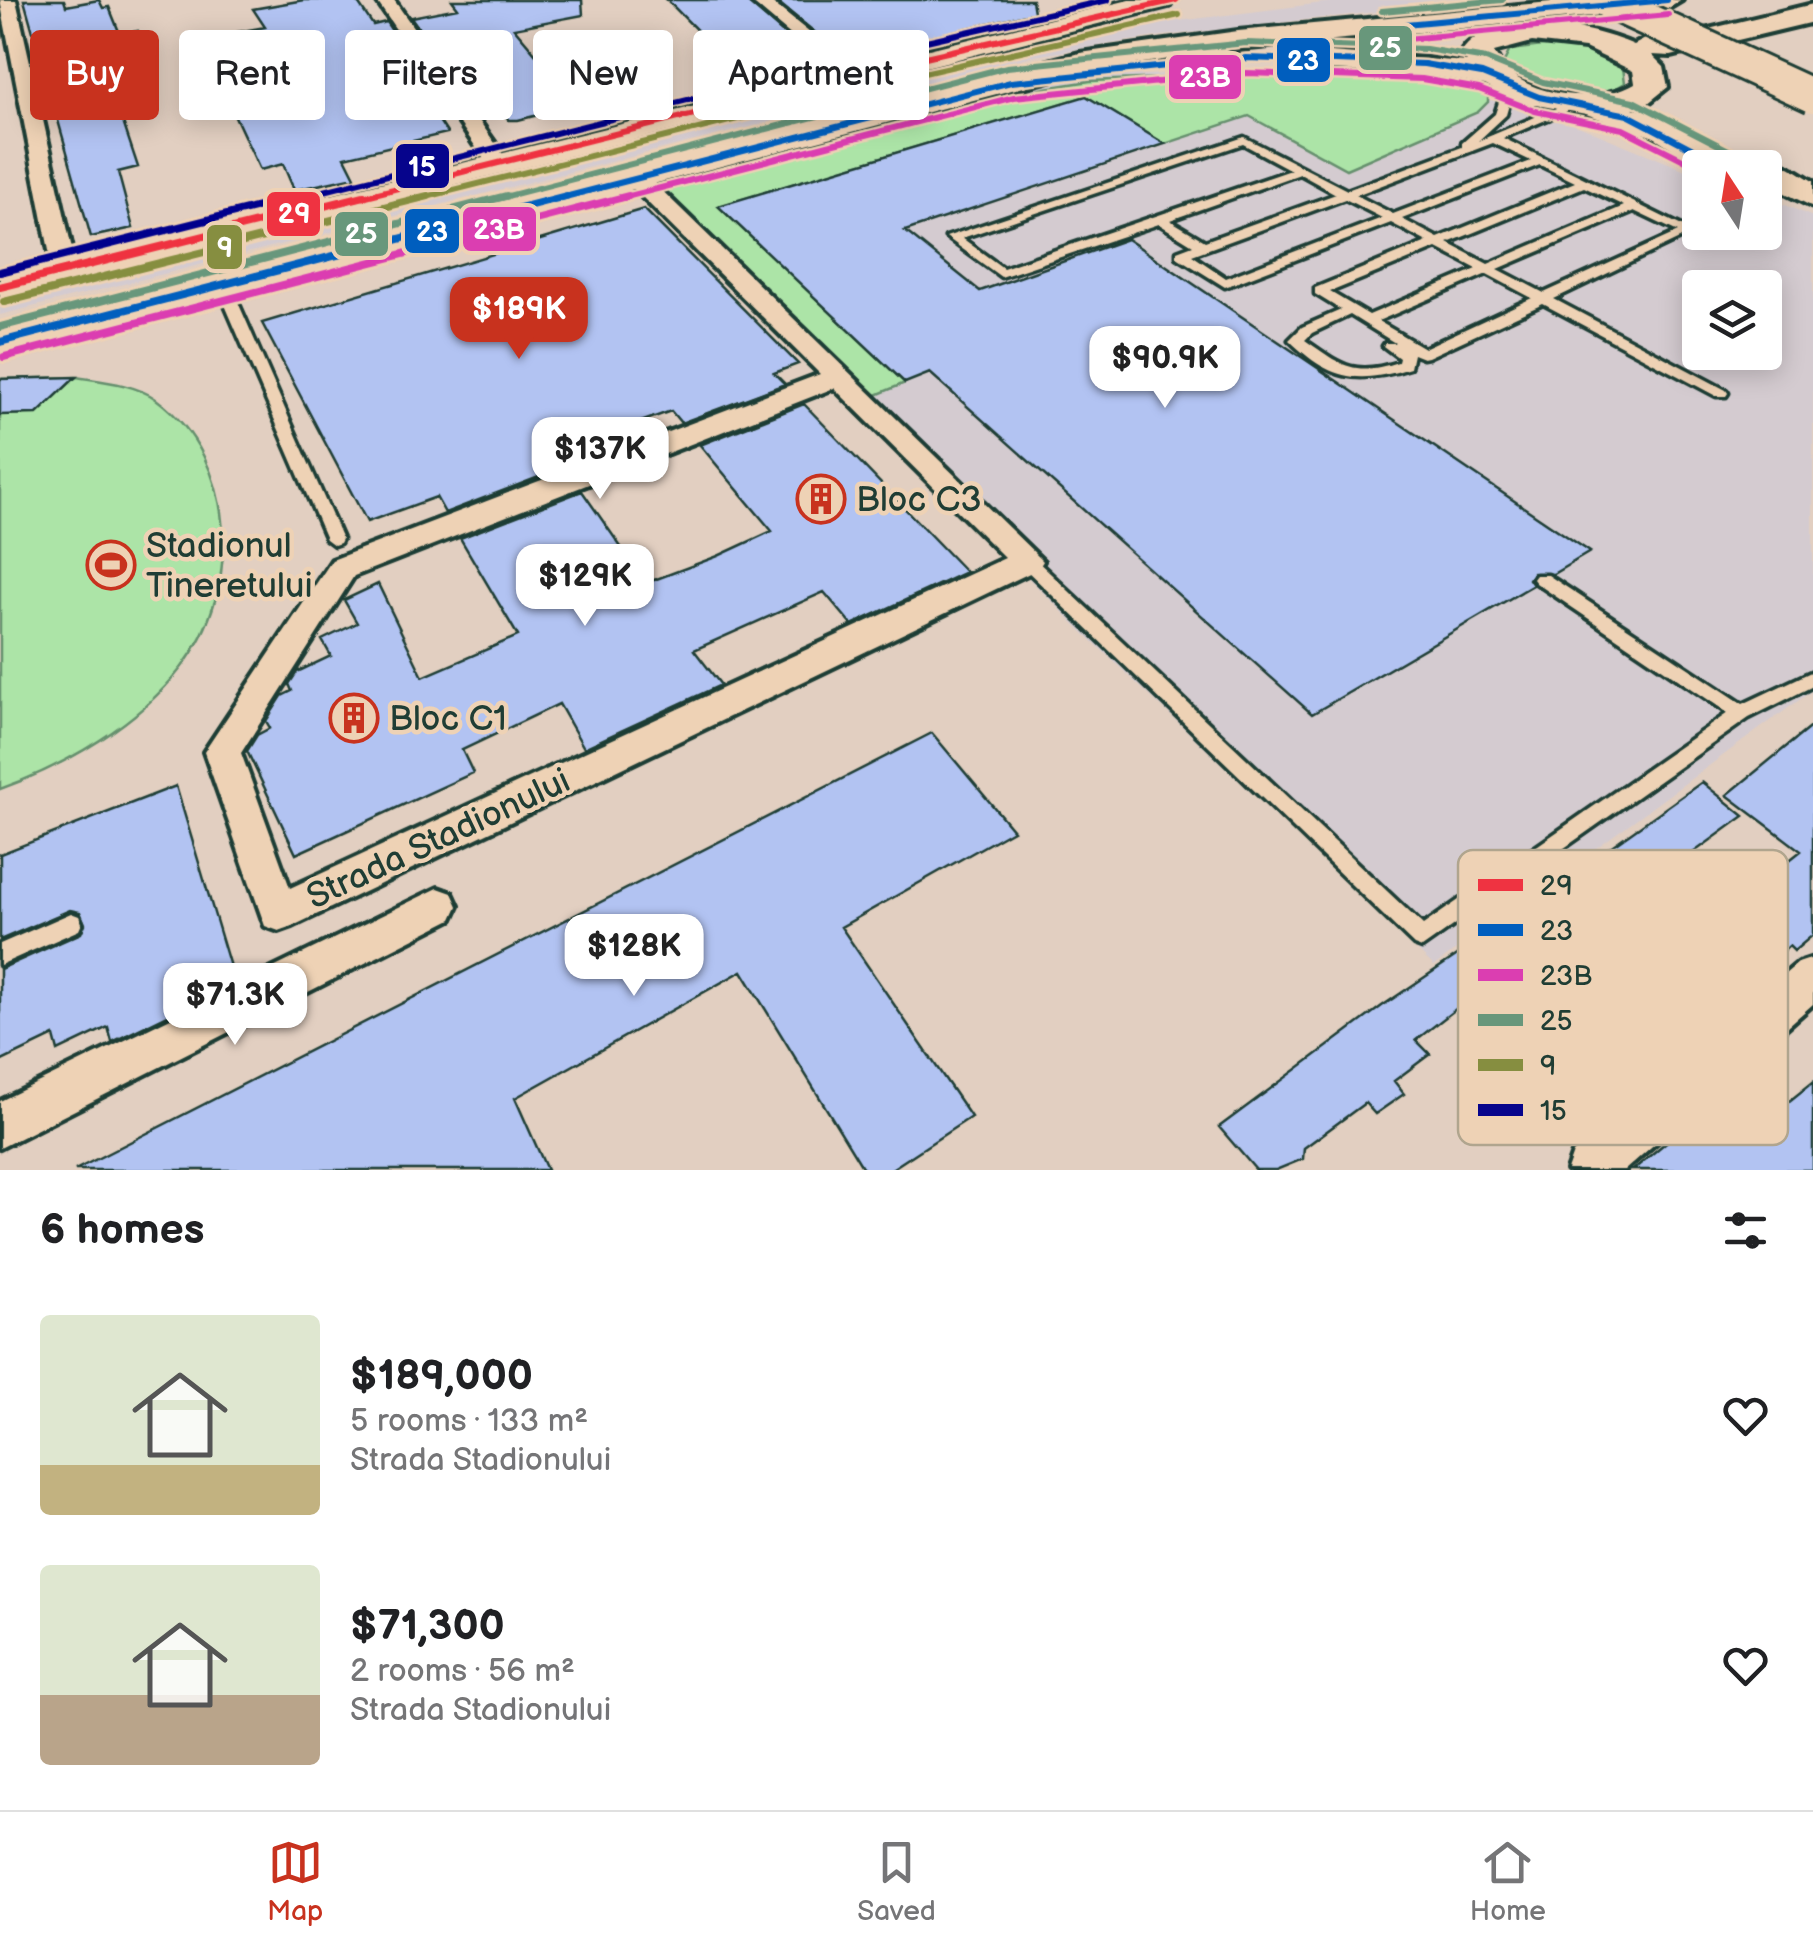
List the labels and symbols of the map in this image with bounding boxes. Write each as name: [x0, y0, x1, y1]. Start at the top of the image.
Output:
line badge: 25: [1357, 24, 1414, 72]
text: 25: [1369, 32, 1401, 65]
line badge: 23: [1275, 36, 1332, 84]
text: 23: [1287, 45, 1319, 78]
line badge: 23B: [1167, 53, 1243, 101]
text: 23B: [1179, 62, 1231, 95]
line badge: 15: [394, 142, 451, 190]
north arrow: [1682, 150, 1782, 250]
text: 15: [408, 151, 436, 184]
line badge: 29: [265, 190, 322, 238]
text: 29: [277, 198, 311, 231]
line badge: 23B: [461, 205, 538, 253]
line badge: 23: [403, 207, 461, 255]
line badge: 25: [333, 210, 390, 258]
text: 23B: [473, 214, 525, 247]
text: 23: [416, 216, 448, 249]
text: 25: [345, 218, 377, 251]
line badge: 9: [205, 223, 244, 271]
text: 9: [217, 232, 233, 265]
pin: $189K: [449, 277, 589, 362]
pin: $90.9K: [1084, 326, 1246, 411]
pin: $137K: [530, 417, 670, 502]
building icon: Bloc C3: [795, 473, 847, 525]
place label: Bloc C3: [856, 479, 982, 522]
place label: Stadionul Tineretului: [146, 525, 313, 608]
sports icon: Stadionul Tineretului: [85, 539, 137, 591]
pin: $129K: [515, 544, 655, 629]
building icon: Bloc C1: [328, 692, 380, 744]
place label: Bloc C1: [389, 698, 507, 741]
street label: Strada Stadionului: [300, 760, 577, 919]
legend: [1458, 850, 1788, 1145]
text: 29: [1540, 870, 1573, 903]
pin: $128K: [564, 914, 704, 999]
text: 23: [1540, 915, 1573, 948]
text: 23B: [1540, 960, 1592, 993]
pin: $71.3K: [154, 963, 316, 1048]
text: 25: [1540, 1005, 1573, 1038]
text: 9: [1540, 1050, 1556, 1083]
text: 15: [1540, 1095, 1567, 1128]

